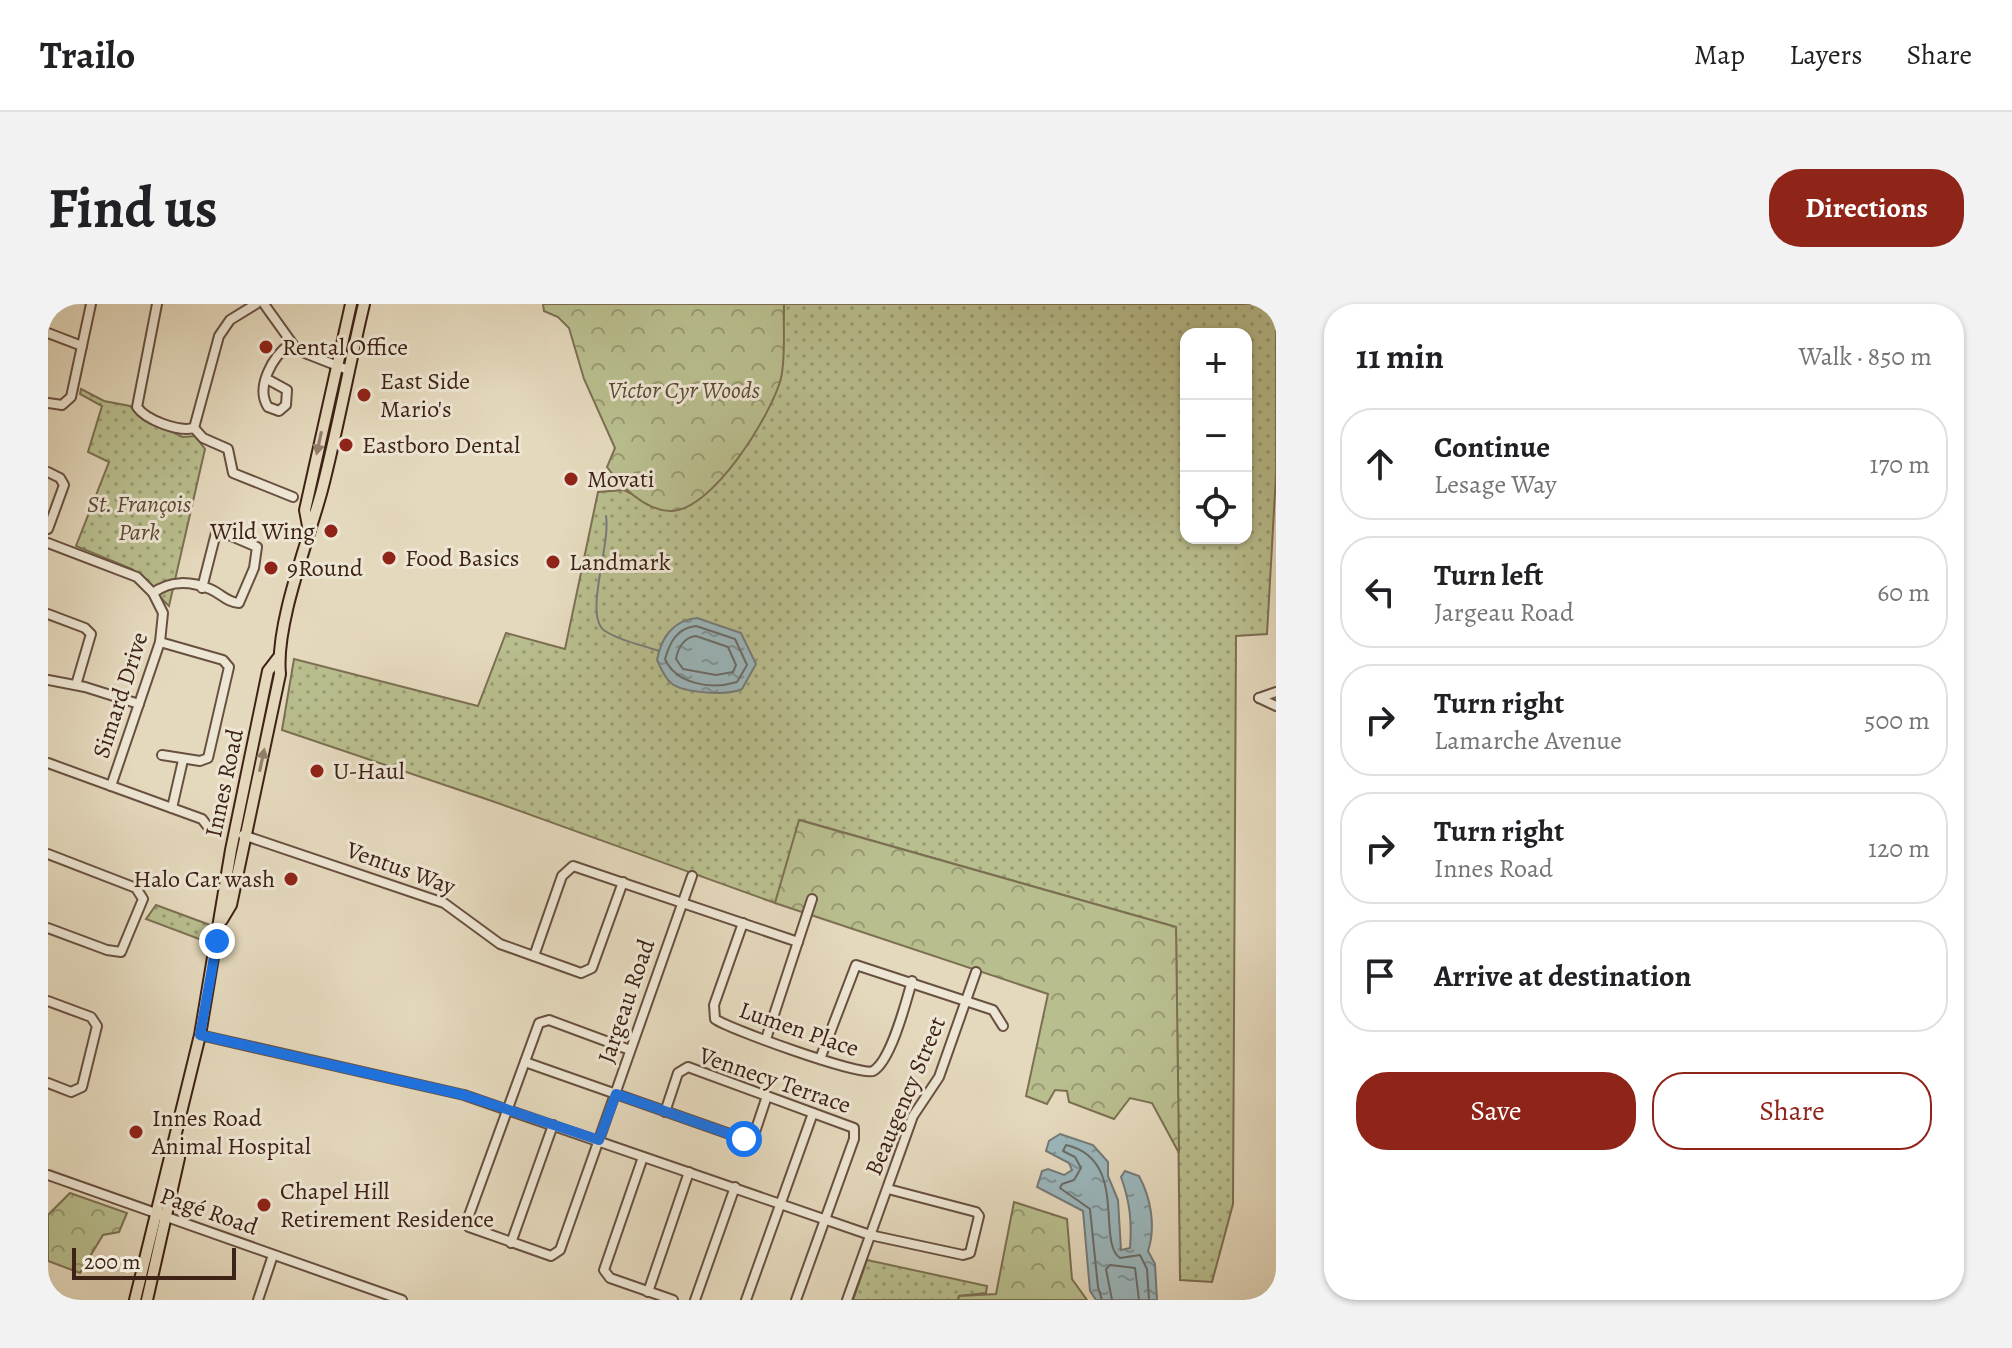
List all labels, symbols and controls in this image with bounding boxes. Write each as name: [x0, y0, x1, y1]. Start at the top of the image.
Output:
text: Trailo: [40, 29, 135, 81]
text: Map: [1694, 36, 1745, 74]
text: Layers: [1789, 36, 1862, 74]
text: Share: [1906, 36, 1972, 74]
button: Directions: [1769, 169, 1964, 247]
text: Find us: [48, 170, 218, 246]
map controls: [1180, 328, 1252, 544]
button: +: [1180, 328, 1252, 400]
place label: Rental Office: [282, 331, 408, 363]
text: 11 min: [1356, 333, 1444, 380]
marker: Rental Office: [257, 338, 275, 356]
text: Walk · 850 m: [1799, 339, 1932, 374]
place label: East Side Mario's: [380, 365, 470, 425]
park label: Victor Cyr Woods: [608, 374, 760, 406]
marker: East Side Mario's: [355, 386, 373, 404]
button: −: [1180, 400, 1252, 472]
text: Continue: [1434, 427, 1550, 467]
place label: Eastboro Dental: [362, 429, 520, 461]
one-way arrow: [312, 431, 325, 456]
marker: Eastboro Dental: [337, 436, 355, 454]
icon: ahead: [1358, 442, 1402, 486]
text: 170 m: [1870, 447, 1930, 482]
place label: Movati: [587, 463, 655, 495]
text: Lesage Way: [1434, 467, 1557, 502]
marker: Movati: [562, 470, 580, 488]
button: locate: [1180, 472, 1252, 544]
park label: St. François Park: [87, 488, 191, 548]
place label: Wild Wing: [209, 515, 315, 547]
marker: Wild Wing: [322, 522, 340, 540]
place label: Food Basics: [405, 542, 520, 574]
place label: Landmark: [569, 546, 671, 578]
marker: Food Basics: [380, 549, 398, 567]
place label: 9Round: [287, 552, 363, 584]
marker: Landmark: [544, 553, 562, 571]
text: Turn left: [1434, 555, 1543, 595]
marker: 9Round: [262, 559, 280, 577]
icon: left: [1358, 570, 1402, 614]
text: 60 m: [1877, 575, 1930, 610]
text: Jargeau Road: [1434, 595, 1574, 630]
street label: Simard Drive: [85, 628, 155, 762]
text: Turn right: [1434, 683, 1564, 723]
icon: right: [1358, 698, 1402, 742]
text: 500 m: [1864, 703, 1930, 738]
text: Lamarche Avenue: [1434, 723, 1622, 758]
street label: Innes Road: [197, 726, 251, 840]
one-way arrow: [256, 747, 269, 772]
place label: U-Haul: [333, 755, 405, 787]
marker: U-Haul: [308, 762, 326, 780]
text: Turn right: [1434, 811, 1564, 851]
icon: right: [1358, 826, 1402, 870]
text: 120 m: [1868, 831, 1930, 866]
street label: Ventus Way: [341, 833, 460, 903]
text: Innes Road: [1434, 851, 1553, 886]
place label: Halo Car wash: [133, 863, 275, 895]
marker: Halo Car wash: [282, 870, 300, 888]
route end: [199, 923, 235, 959]
street label: Jargeau Road: [590, 935, 662, 1067]
icon: arrive: [1358, 954, 1402, 998]
text: Arrive at destination: [1434, 956, 1691, 996]
street label: Lumen Place: [735, 994, 863, 1064]
street label: Beaugency Street: [857, 1012, 953, 1180]
street label: Vennecy Terrace: [694, 1039, 855, 1121]
button: Save: [1356, 1072, 1636, 1150]
button: Share: [1652, 1072, 1932, 1150]
place label: Innes Road Animal Hospital: [151, 1102, 311, 1162]
route start: [726, 1121, 762, 1157]
marker: Innes Road Animal Hospital: [127, 1123, 145, 1141]
place label: Chapel Hill Retirement Residence: [280, 1175, 494, 1235]
street label: Pagé Road: [156, 1179, 262, 1243]
marker: Chapel Hill Retirement Residence: [255, 1196, 273, 1214]
scale bar: [72, 1244, 236, 1280]
text: 200 m: [84, 1247, 141, 1277]

